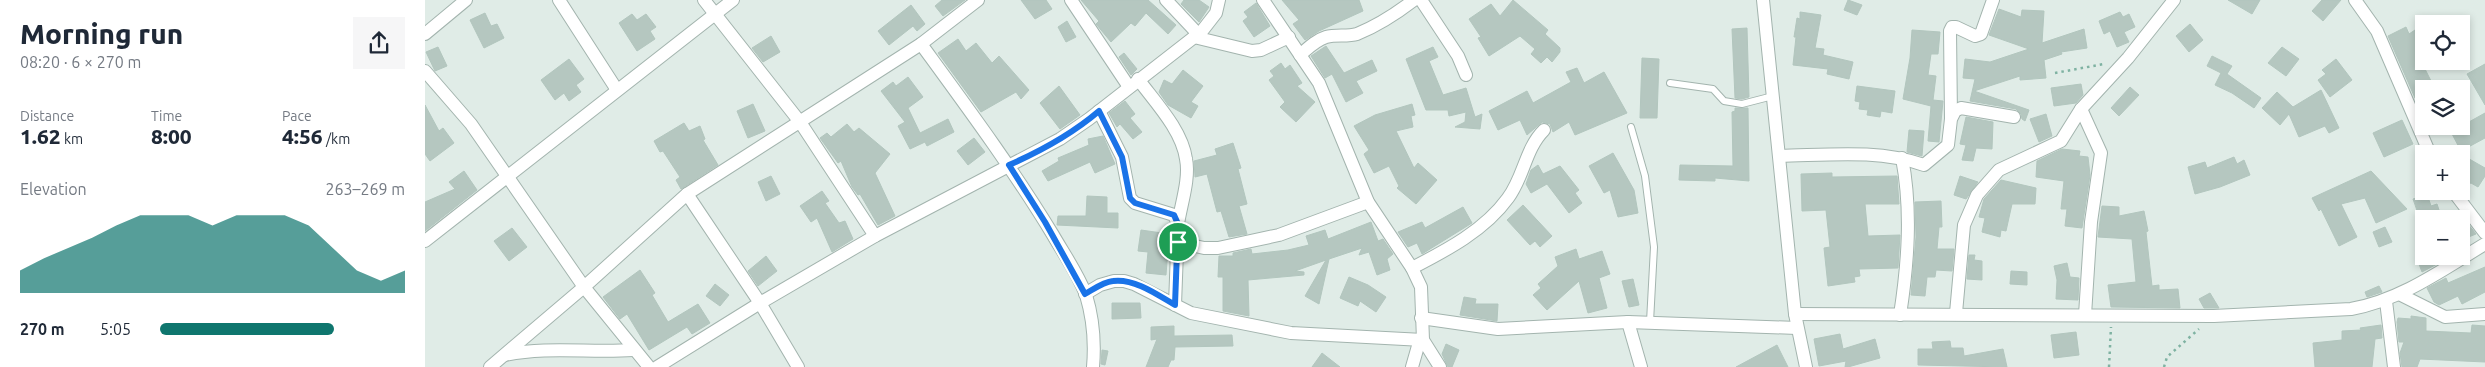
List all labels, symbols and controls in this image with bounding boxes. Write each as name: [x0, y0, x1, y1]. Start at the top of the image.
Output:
map controls: [2415, 15, 2470, 265]
button: locate: [2415, 15, 2470, 70]
button: share: [353, 17, 405, 69]
text: Morning run: [20, 18, 183, 49]
text: 08:20 · 6 × 270 m: [20, 53, 141, 71]
button: layers: [2415, 80, 2470, 135]
text: Distance: [20, 108, 74, 124]
text: Time: [151, 108, 182, 124]
text: Pace: [282, 108, 312, 124]
text: 1.62: [20, 124, 61, 148]
text: 8:00: [151, 124, 192, 148]
text: 4:56: [282, 124, 323, 148]
text: km: [61, 131, 83, 147]
text: /km: [323, 131, 350, 147]
button: +: [2415, 145, 2470, 200]
text: Elevation: [20, 180, 87, 198]
text: 263–269 m: [325, 180, 405, 198]
button: −: [2415, 210, 2470, 265]
pin: [1157, 221, 1199, 263]
icon: arrive: [1164, 228, 1192, 256]
text: 270 m: [20, 320, 65, 338]
text: 5:05: [100, 320, 131, 338]

